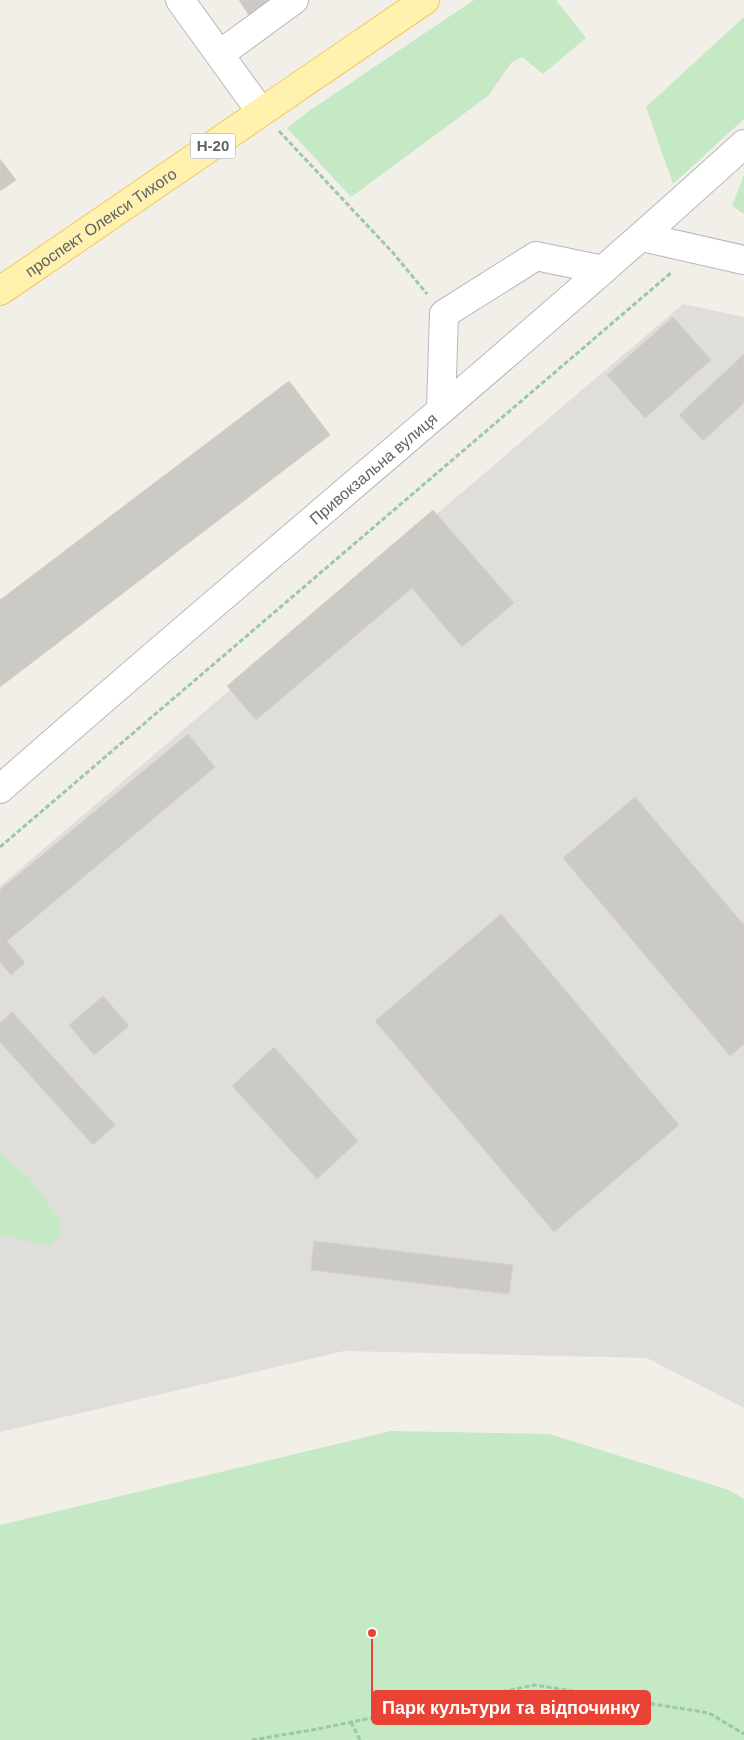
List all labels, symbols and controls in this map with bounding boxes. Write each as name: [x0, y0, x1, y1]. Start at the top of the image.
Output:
road number: Н-20: [190, 134, 236, 158]
street label: проспект Олекси Тихого: [22, 165, 180, 280]
street label: Привокзальна вулиця: [306, 410, 440, 528]
callout: Парк культури та відпочинку: [372, 1691, 650, 1724]
text: Парк культури та відпочинку: [382, 1698, 640, 1718]

